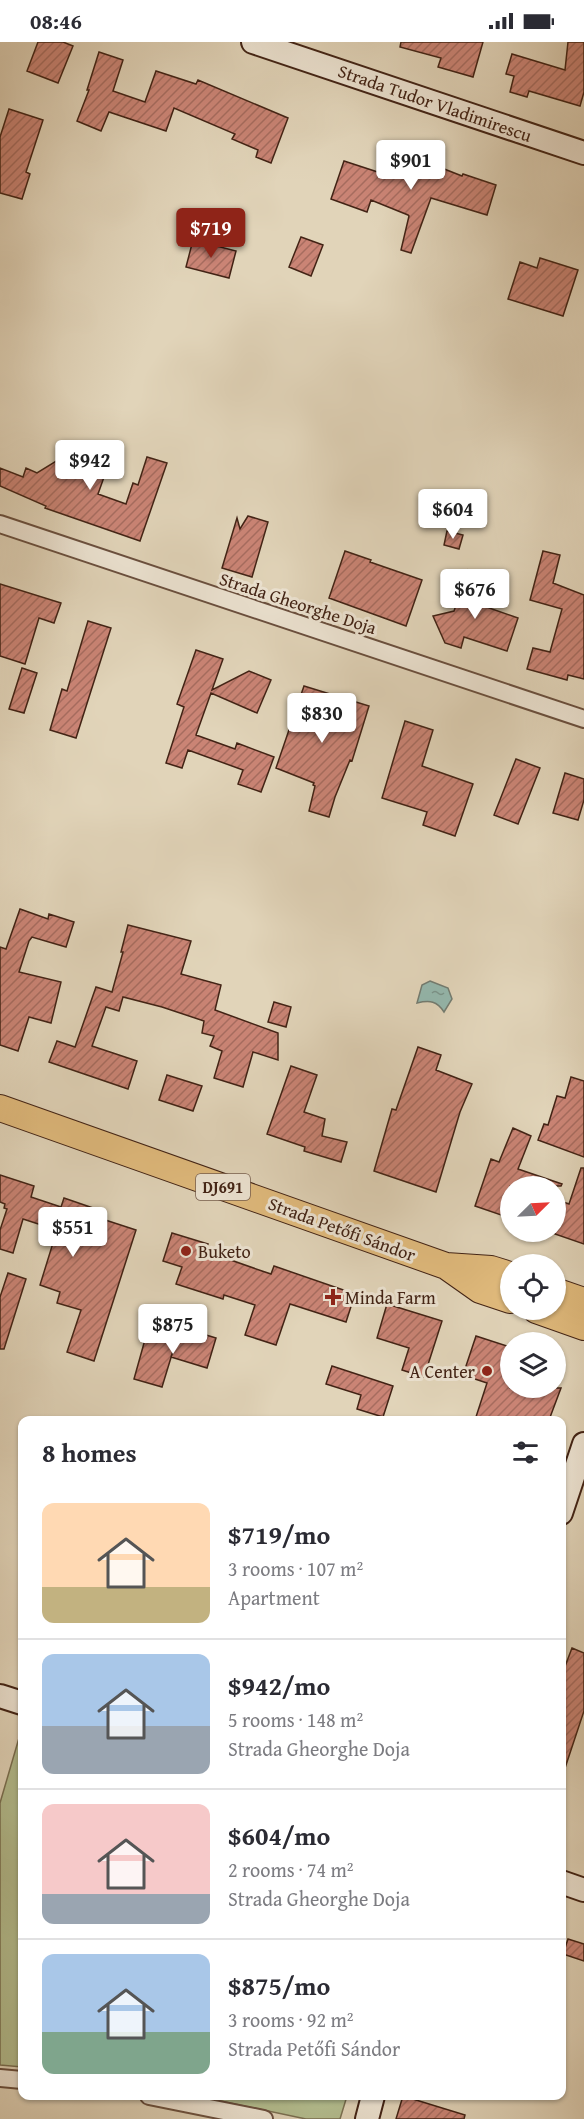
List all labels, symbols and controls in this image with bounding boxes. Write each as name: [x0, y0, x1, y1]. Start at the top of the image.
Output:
text: 08:46: [30, 5, 82, 37]
street label: Strada Tudor Vladimirescu: [335, 57, 536, 149]
pin: $901: [375, 140, 447, 191]
text: $901: [390, 145, 432, 174]
pin: $719: [175, 208, 247, 259]
text: $719: [190, 213, 232, 242]
pin: $942: [54, 440, 126, 491]
text: $942: [69, 445, 111, 474]
pin: $604: [417, 489, 489, 540]
text: $604: [432, 494, 474, 523]
street label: Strada Gheorghe Doja: [216, 565, 380, 641]
pin: $676: [439, 569, 511, 620]
text: $676: [454, 574, 496, 603]
pin: $830: [286, 693, 358, 744]
text: $830: [301, 698, 343, 727]
road number: DJ691: [196, 1174, 250, 1200]
north arrow: [500, 1176, 566, 1242]
map controls: [500, 1176, 566, 1398]
street label: Strada Petőfi Sándor: [265, 1190, 420, 1268]
pin: $551: [37, 1207, 109, 1258]
text: $551: [52, 1212, 94, 1241]
place label: Buketo: [198, 1238, 251, 1265]
marker: Buketo: [179, 1244, 193, 1258]
button: locate: [500, 1254, 566, 1320]
place label: Minda Farm: [345, 1284, 436, 1311]
marker: Minda Farm: [326, 1290, 340, 1304]
pin: $875: [137, 1304, 209, 1355]
text: $875: [152, 1309, 194, 1338]
button: layers: [500, 1332, 566, 1398]
place label: A Center: [410, 1358, 476, 1385]
marker: A Center: [480, 1364, 494, 1378]
text: 8 homes: [42, 1433, 137, 1472]
icon: filters: [509, 1436, 542, 1469]
text: $719/mo: [228, 1515, 330, 1554]
icon: home: [90, 1527, 162, 1599]
text: 3 rooms · 107 m²: [228, 1554, 363, 1583]
text: Apartment: [228, 1583, 320, 1612]
text: $942/mo: [228, 1666, 330, 1705]
icon: home: [90, 1678, 162, 1750]
text: 5 rooms · 148 m²: [228, 1705, 363, 1734]
text: Strada Gheorghe Doja: [228, 1734, 410, 1763]
text: $604/mo: [228, 1816, 330, 1855]
icon: home: [90, 1828, 162, 1900]
text: 2 rooms · 74 m²: [228, 1855, 354, 1884]
text: Strada Gheorghe Doja: [228, 1884, 410, 1913]
text: $875/mo: [228, 1966, 330, 2005]
icon: home: [90, 1978, 162, 2050]
text: 3 rooms · 92 m²: [228, 2005, 354, 2034]
text: Strada Petőfi Sándor: [228, 2034, 400, 2063]

